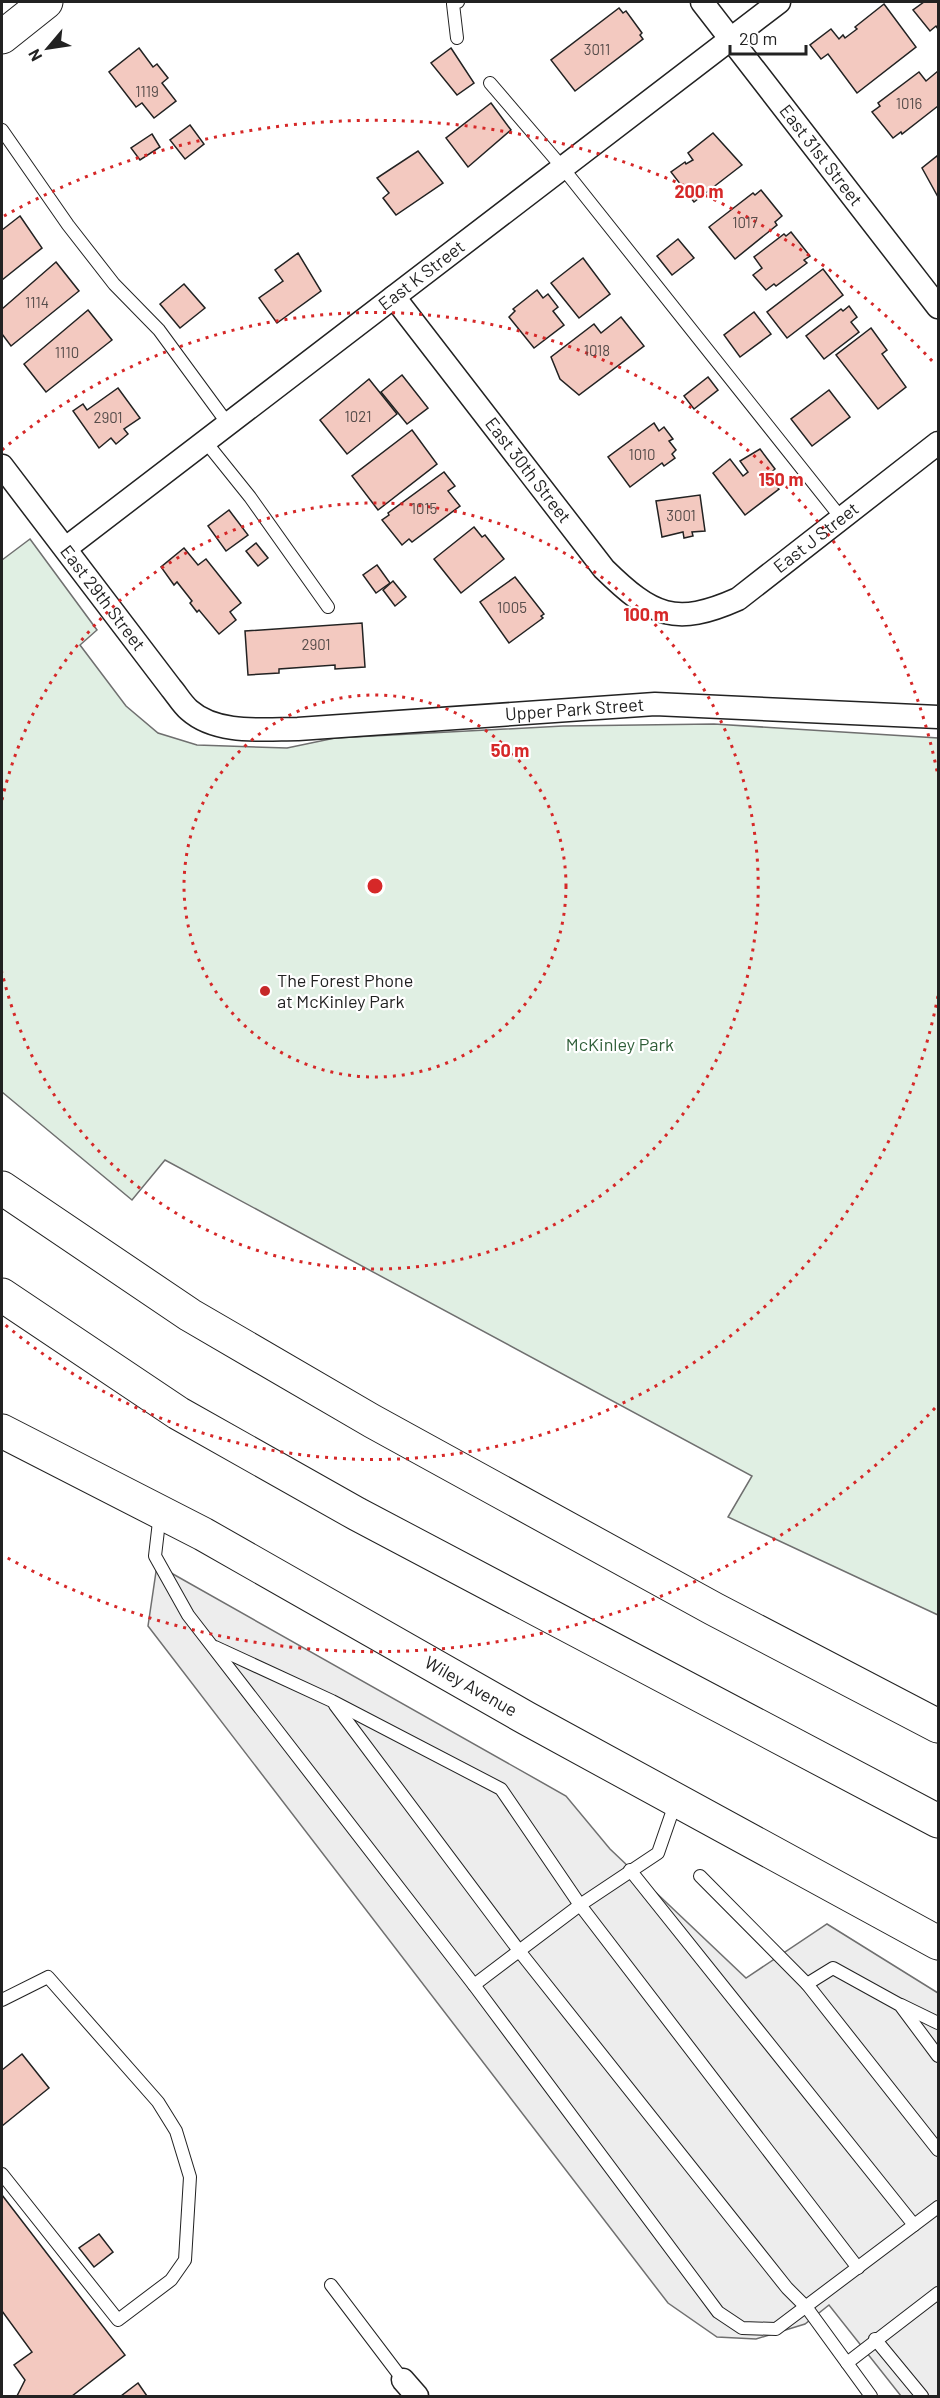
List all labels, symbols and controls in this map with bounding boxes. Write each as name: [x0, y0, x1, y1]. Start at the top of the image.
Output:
north arrow: [18, 18, 78, 78]
scale bar: [730, 18, 806, 56]
text: 20 m: [739, 27, 777, 49]
house number: 3011: [584, 40, 610, 58]
text: N: [24, 46, 45, 65]
house number: 1119: [135, 82, 159, 100]
house number: 1016: [896, 94, 922, 112]
street label: East 31st Street: [775, 100, 868, 210]
text: 200 m: [674, 180, 724, 202]
house number: 1017: [732, 213, 758, 231]
street label: East K Street: [374, 235, 469, 315]
house number: 1114: [25, 293, 49, 311]
house number: 1018: [584, 341, 610, 359]
house number: 1110: [55, 343, 79, 361]
house number: 1021: [345, 407, 371, 425]
house number: 2901: [93, 408, 123, 426]
street label: East 30th Street: [481, 413, 576, 527]
house number: 1010: [628, 445, 656, 463]
text: 150 m: [759, 468, 803, 490]
street label: East J Street: [769, 497, 863, 577]
house number: 1015: [411, 499, 437, 517]
house number: 3001: [666, 506, 696, 524]
street label: East 29th Street: [56, 540, 151, 655]
house number: 1005: [497, 598, 527, 616]
text: 100 m: [623, 603, 669, 625]
house number: 2901: [301, 635, 331, 653]
street label: Upper Park Street: [504, 693, 645, 724]
text: 50 m: [491, 739, 529, 761]
centre of rings: [365, 876, 385, 896]
place label: The Forest Phone at McKinley Park: [277, 969, 413, 1012]
marker: The Forest Phone at McKinley Park: [258, 984, 272, 998]
park label: McKinley Park: [566, 1033, 674, 1055]
street label: Wiley Avenue: [421, 1651, 521, 1721]

